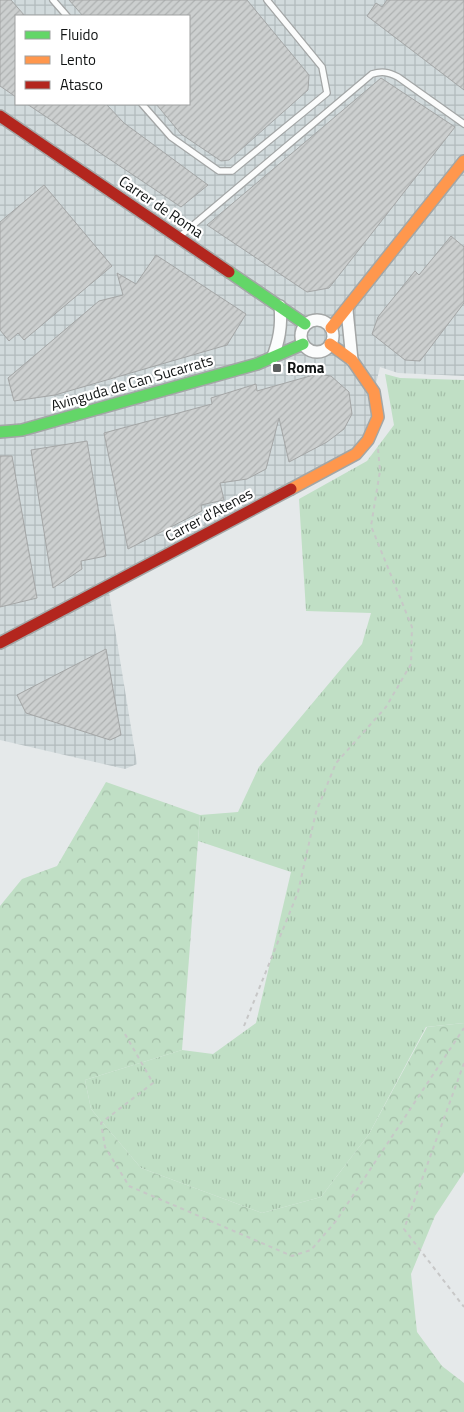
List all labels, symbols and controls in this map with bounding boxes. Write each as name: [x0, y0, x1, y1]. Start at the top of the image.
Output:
legend: [15, 15, 190, 105]
text: Fluido: [60, 23, 99, 46]
text: Lento: [60, 48, 96, 71]
text: Atasco: [60, 73, 103, 96]
street label: Carrer de Roma: [114, 170, 209, 244]
street label: Avinguda de Can Sucarrats: [48, 348, 216, 417]
place label: Roma: [287, 356, 325, 379]
marker: Roma: [271, 362, 283, 374]
street label: Carrer d'Atenes: [161, 482, 257, 547]

